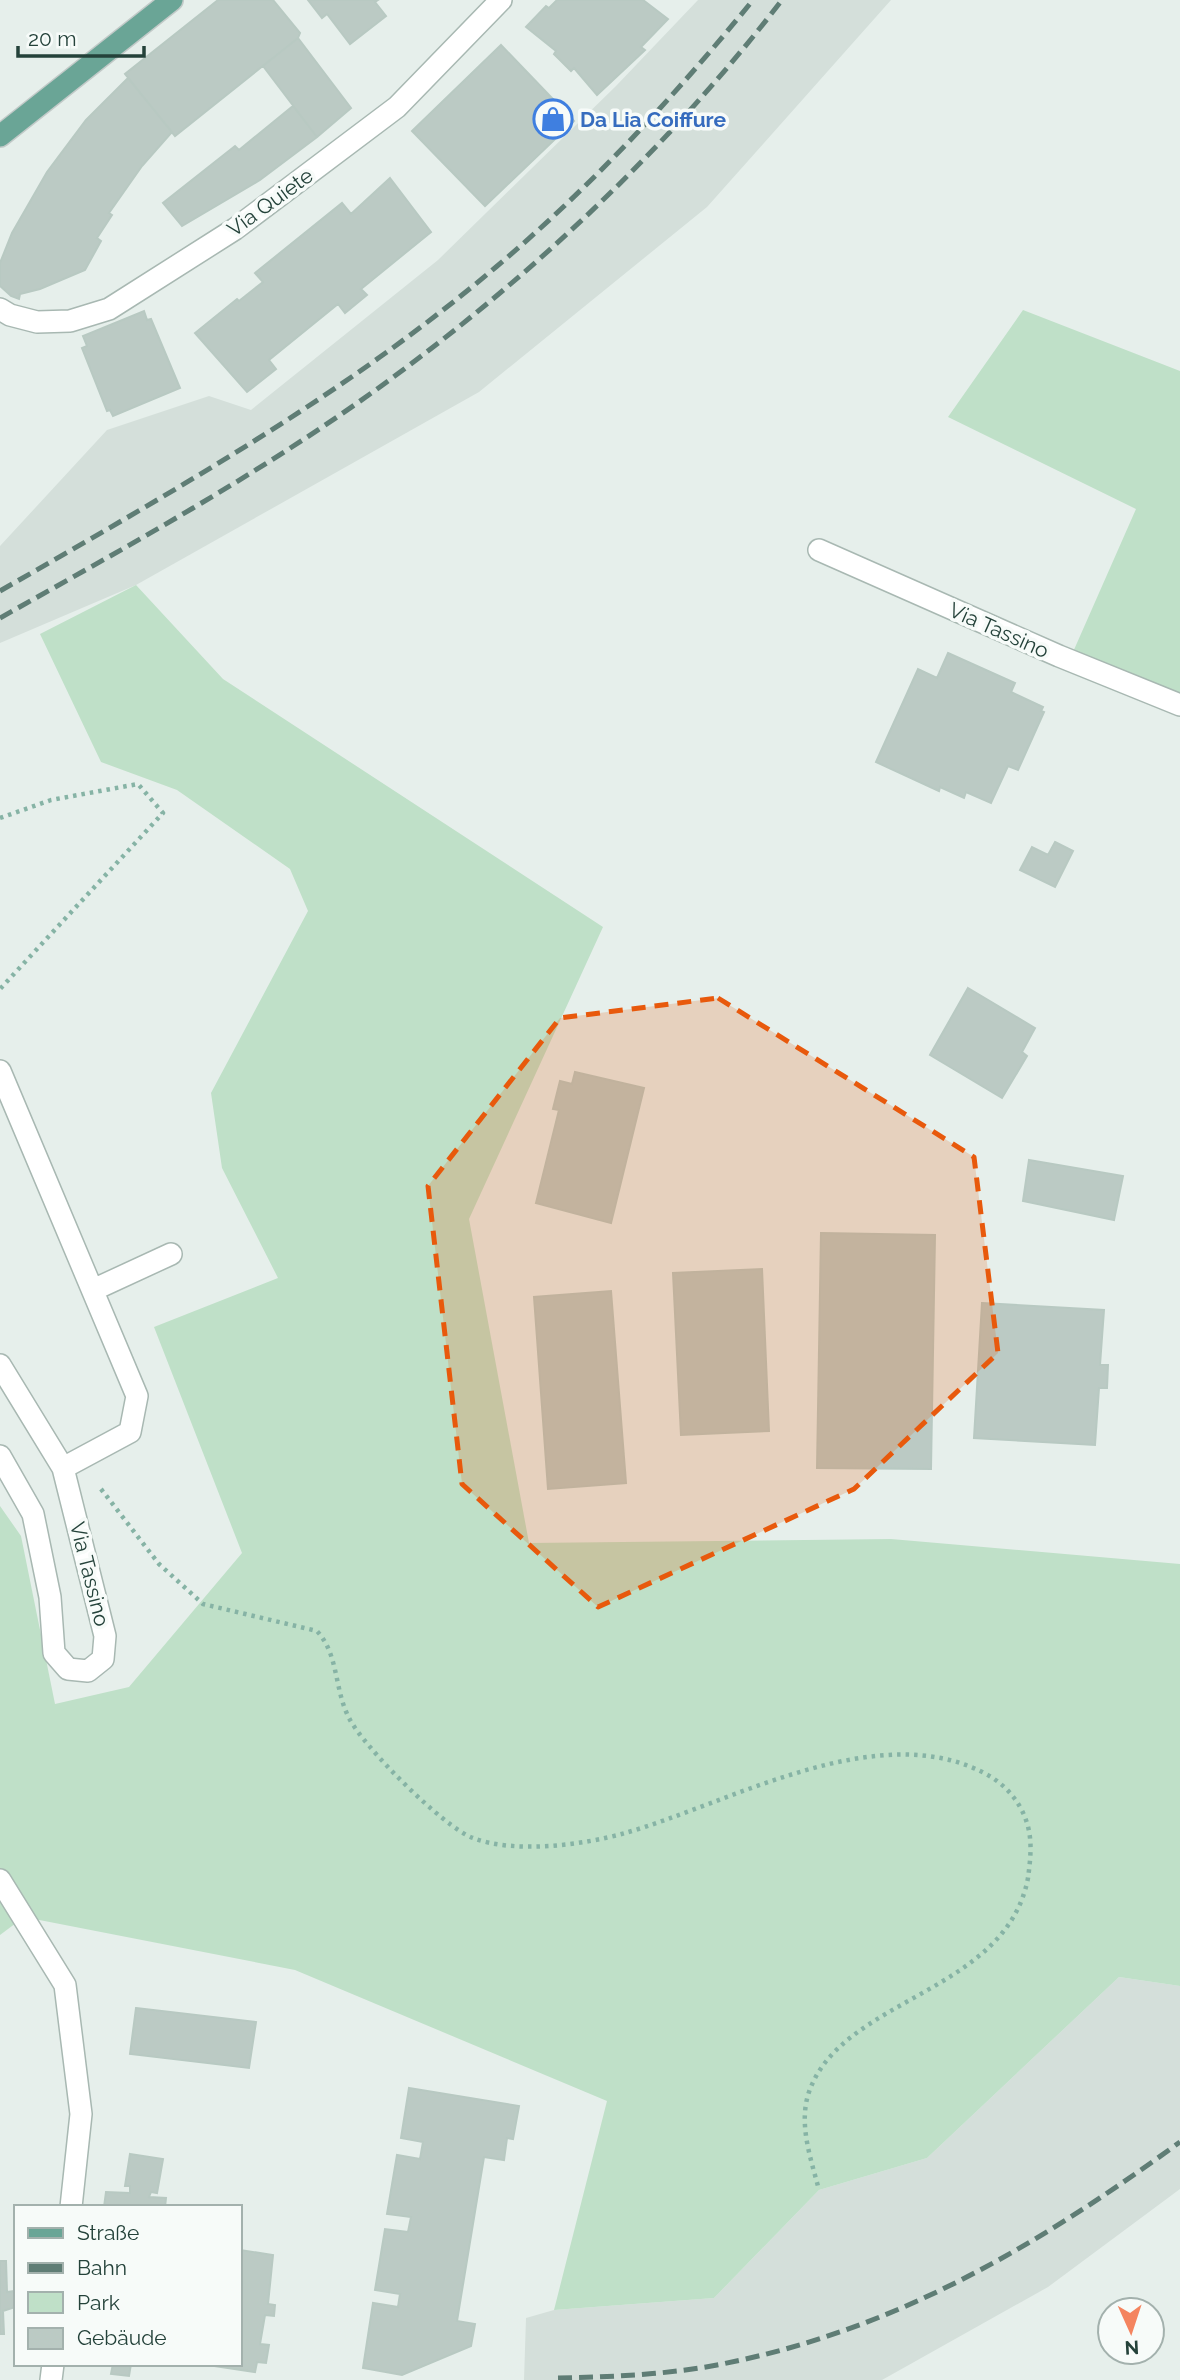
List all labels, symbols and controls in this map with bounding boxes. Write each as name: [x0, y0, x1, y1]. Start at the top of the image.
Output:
scale bar: [18, 14, 144, 58]
text: 20 m: [28, 26, 76, 51]
shop icon: Da Lia Coiffure: [532, 98, 574, 140]
place label: Da Lia Coiffure: [580, 107, 727, 132]
street label: Via Quiete: [222, 163, 318, 241]
street label: Via Tassino: [945, 597, 1053, 663]
street label: Via Tassino: [65, 1519, 115, 1629]
legend: [14, 2205, 242, 2366]
text: Straße: [77, 2220, 139, 2245]
text: Bahn: [77, 2255, 127, 2280]
text: Park: [77, 2290, 120, 2315]
north arrow: [1096, 2296, 1166, 2366]
text: Gebäude: [77, 2325, 167, 2350]
text: N: [1124, 2337, 1140, 2359]

